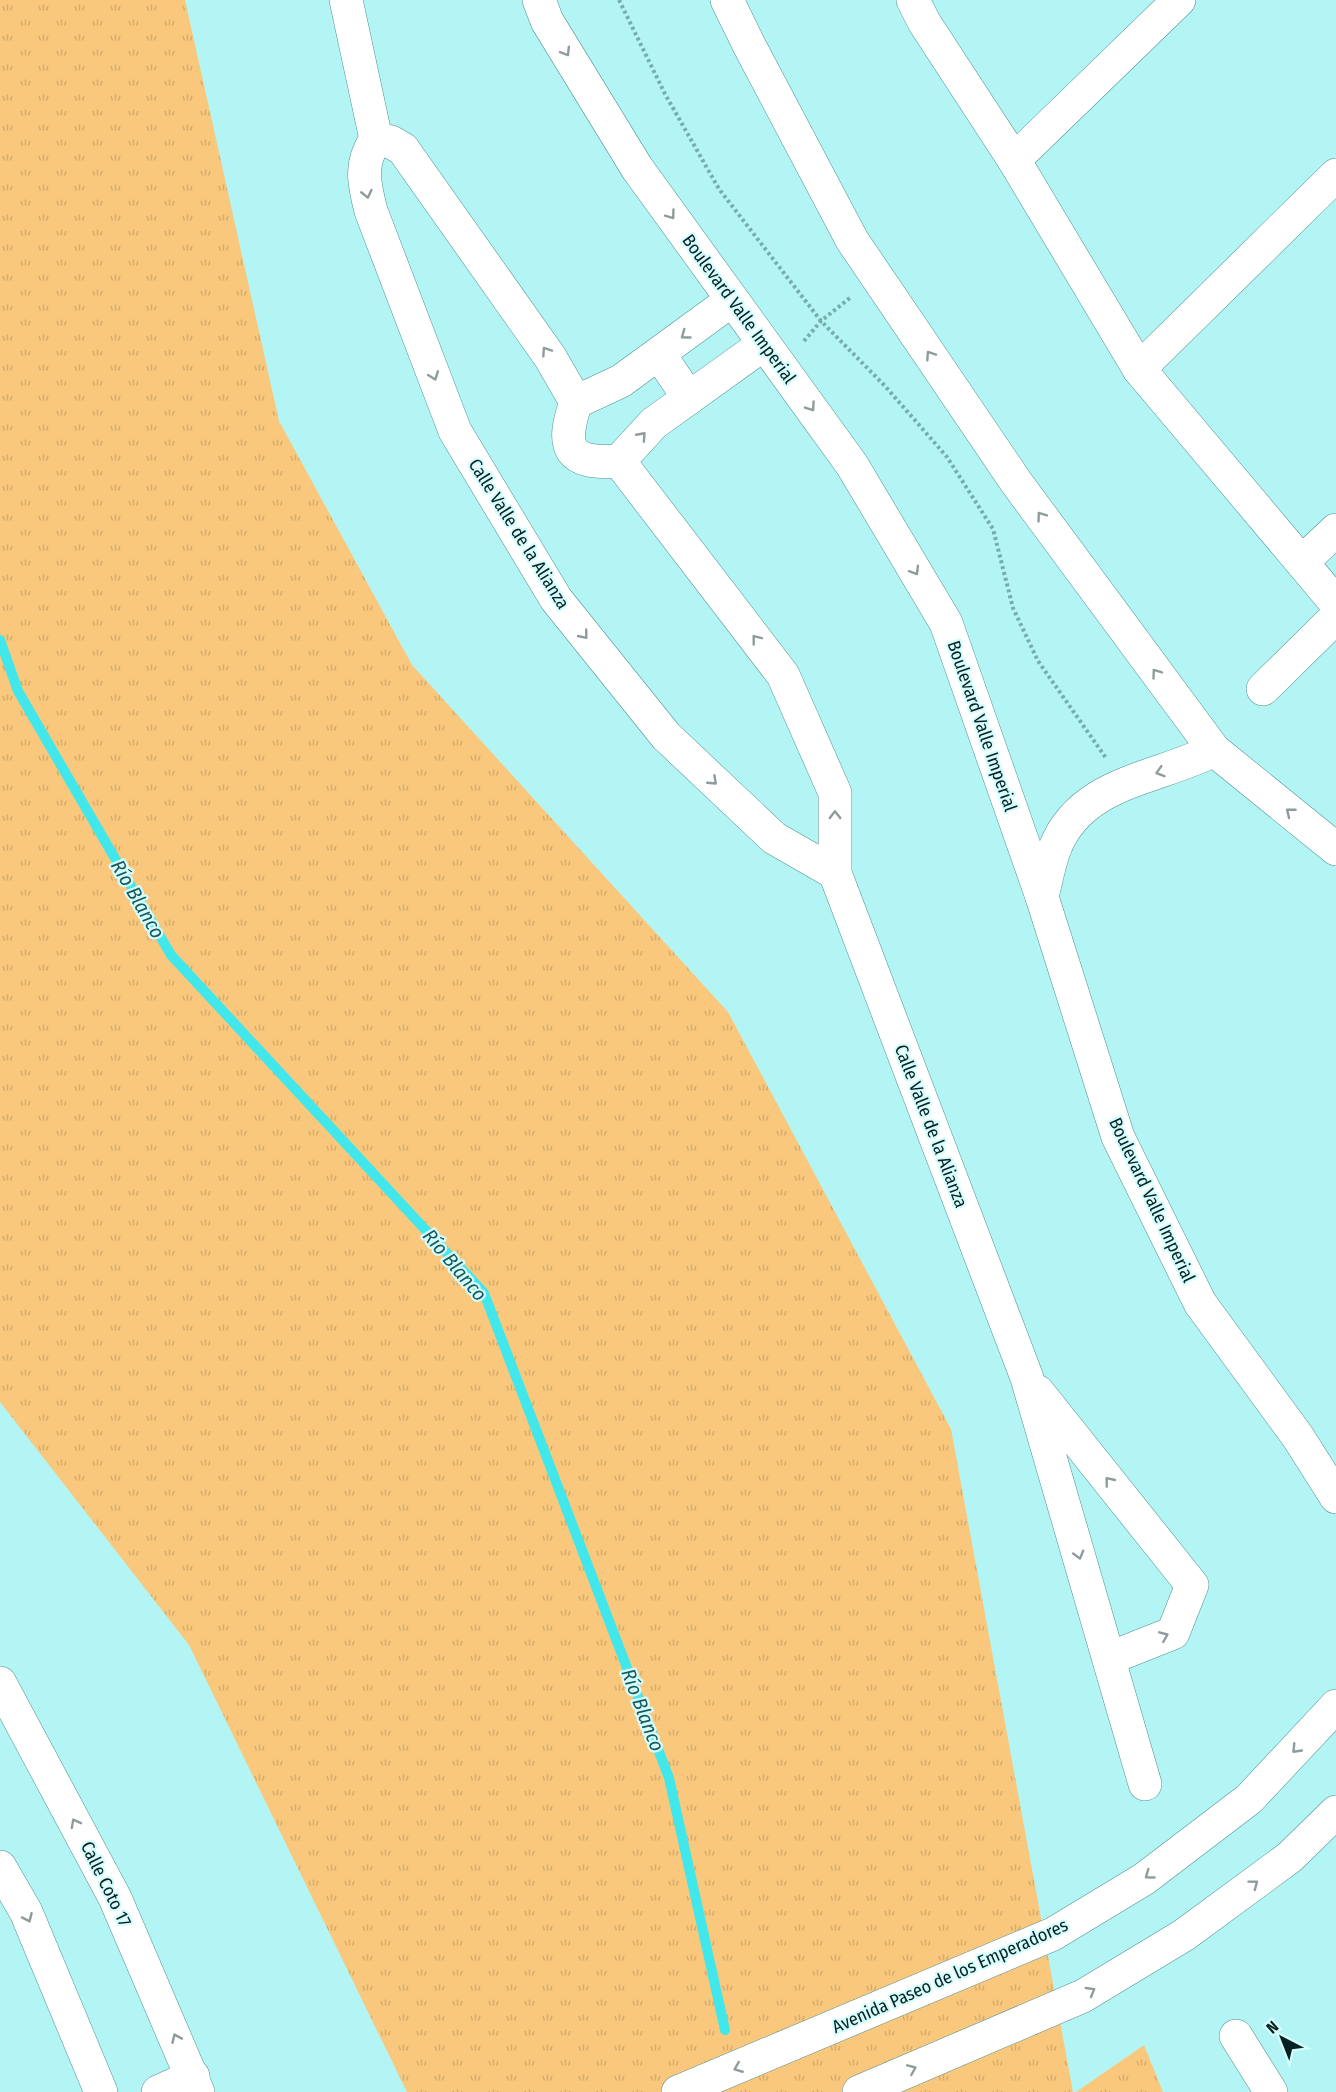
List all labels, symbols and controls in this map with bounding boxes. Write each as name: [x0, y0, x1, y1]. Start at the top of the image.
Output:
one-way arrow: [558, 46, 570, 56]
one-way arrow: [359, 188, 372, 198]
one-way arrow: [664, 209, 675, 220]
street label: Boulevard Valle Imperial: [677, 230, 801, 388]
one-way arrow: [681, 328, 692, 339]
one-way arrow: [542, 347, 553, 358]
one-way arrow: [926, 351, 938, 361]
one-way arrow: [427, 370, 439, 381]
one-way arrow: [804, 400, 815, 411]
one-way arrow: [635, 432, 646, 443]
street label: Calle Valle de la Alianza: [464, 455, 574, 613]
one-way arrow: [1037, 511, 1048, 522]
one-way arrow: [908, 565, 920, 575]
one-way arrow: [577, 628, 588, 639]
one-way arrow: [753, 635, 764, 646]
street label: Boulevard Valle Imperial: [942, 638, 1022, 815]
one-way arrow: [1153, 668, 1164, 679]
one-way arrow: [1155, 765, 1166, 777]
one-way arrow: [706, 774, 717, 785]
one-way arrow: [1286, 809, 1297, 820]
one-way arrow: [829, 810, 841, 819]
water label: Río Blanco: [106, 856, 170, 942]
street label: Calle Valle de la Alianza: [890, 1041, 972, 1211]
street label: Boulevard Valle Imperial: [1104, 1114, 1200, 1286]
water label: Río Blanco: [418, 1224, 492, 1306]
one-way arrow: [1105, 1476, 1116, 1487]
one-way arrow: [1072, 1549, 1084, 1560]
one-way arrow: [1158, 1631, 1169, 1643]
water label: Río Blanco: [616, 1665, 670, 1755]
one-way arrow: [1293, 1741, 1304, 1752]
one-way arrow: [71, 1819, 82, 1830]
street label: Calle Coto 17: [76, 1838, 136, 1930]
one-way arrow: [1144, 1868, 1155, 1879]
one-way arrow: [1247, 1880, 1258, 1891]
one-way arrow: [21, 1911, 33, 1922]
street label: Avenida Paseo de los Emperadores: [829, 1914, 1072, 2038]
one-way arrow: [1085, 1986, 1095, 1998]
north arrow: [1252, 2008, 1312, 2068]
text: N: [1262, 2017, 1282, 2037]
one-way arrow: [171, 2033, 183, 2044]
one-way arrow: [733, 2061, 744, 2073]
one-way arrow: [906, 2064, 917, 2076]

